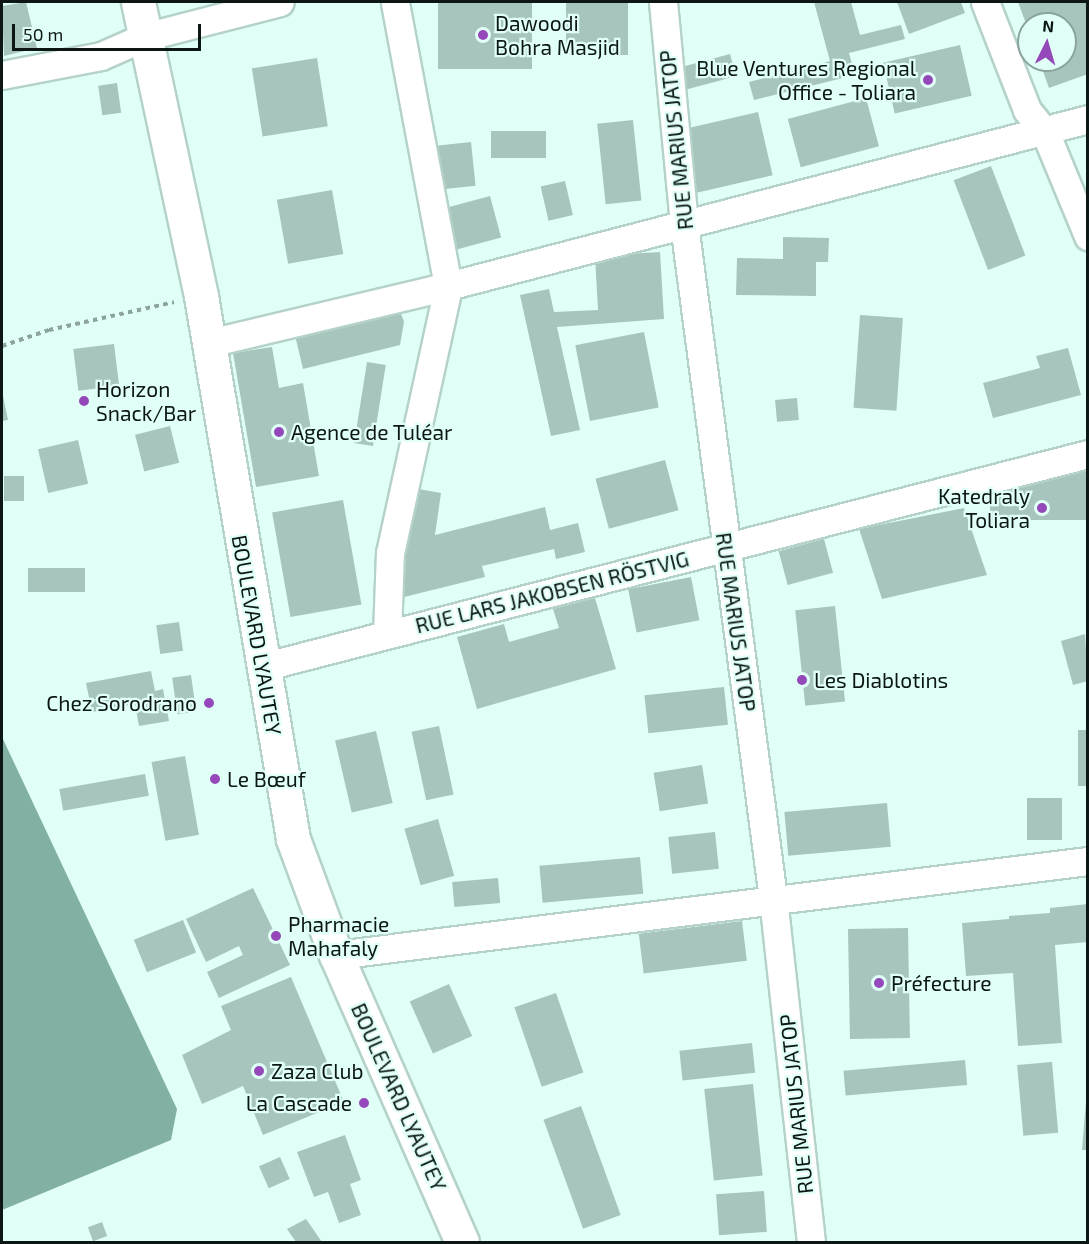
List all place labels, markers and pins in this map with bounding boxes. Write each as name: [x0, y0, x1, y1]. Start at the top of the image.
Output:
place label: Dawoodi Bohra Masjid: [495, 10, 620, 60]
marker: Dawoodi Bohra Masjid: [476, 28, 490, 42]
place label: Blue Ventures Regional Office - Toliara: [696, 55, 916, 105]
marker: Blue Ventures Regional Office - Toliara: [921, 73, 935, 87]
place label: Horizon Snack/Bar: [96, 376, 196, 426]
marker: Horizon Snack/Bar: [77, 394, 91, 408]
place label: Agence de Tuléar: [291, 419, 453, 445]
marker: Agence de Tuléar: [272, 425, 286, 439]
place label: Katedraly Toliara: [938, 483, 1030, 533]
marker: Katedraly Toliara: [1035, 501, 1049, 515]
place label: Les Diablotins: [814, 667, 948, 693]
marker: Les Diablotins: [795, 673, 809, 687]
place label: Chez Sorodrano: [46, 690, 197, 716]
marker: Chez Sorodrano: [202, 696, 216, 710]
place label: Le Bœuf: [227, 766, 306, 792]
marker: Le Bœuf: [208, 772, 222, 786]
place label: Pharmacie Mahafaly: [288, 911, 389, 961]
marker: Pharmacie Mahafaly: [269, 929, 283, 943]
place label: Préfecture: [891, 970, 992, 996]
marker: Préfecture: [872, 976, 886, 990]
place label: Zaza Club: [271, 1058, 363, 1084]
marker: Zaza Club: [252, 1064, 266, 1078]
place label: La Cascade: [246, 1090, 352, 1116]
marker: La Cascade: [357, 1096, 371, 1110]

